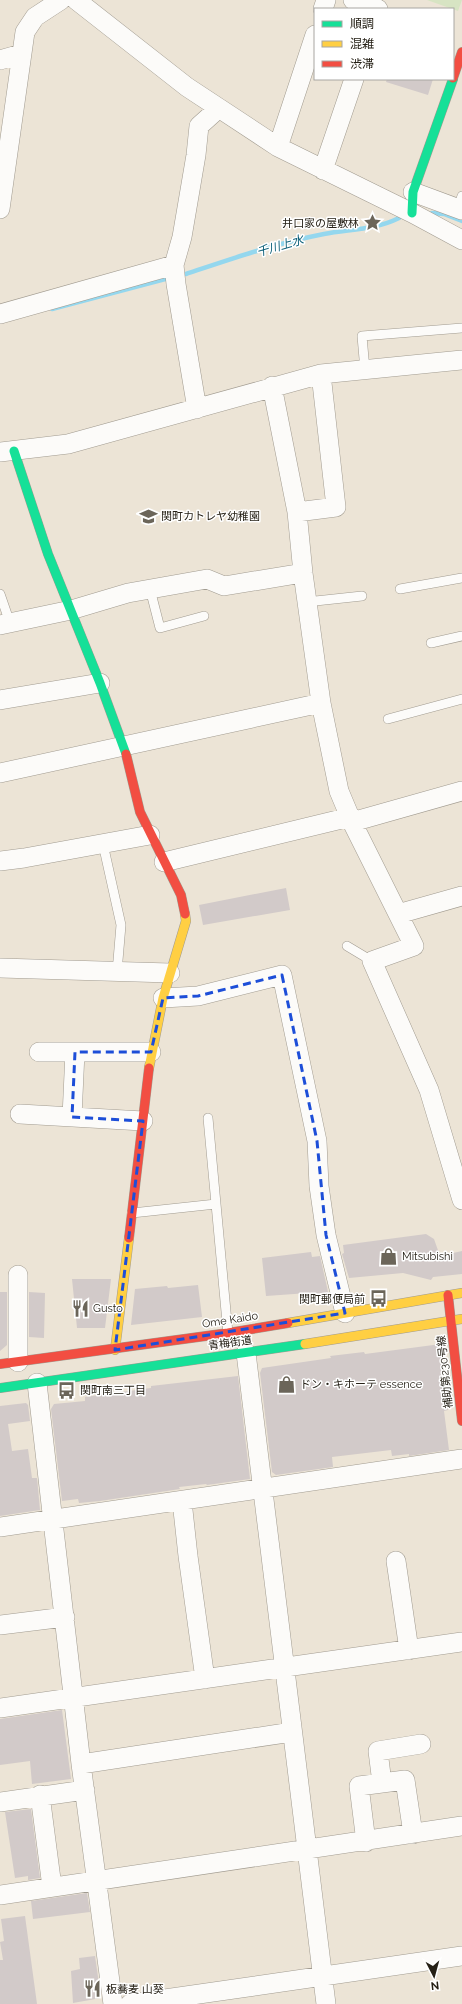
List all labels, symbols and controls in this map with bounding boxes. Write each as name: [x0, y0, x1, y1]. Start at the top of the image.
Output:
legend: [314, 8, 454, 80]
text: 順調: [350, 17, 374, 31]
text: 混雑: [350, 37, 374, 51]
text: 渋滞: [350, 57, 374, 71]
place icon: 井口家の屋敷林: [362, 213, 382, 233]
place label: 井口家の屋敷林: [282, 217, 359, 230]
water label: 千川上水: [255, 232, 307, 259]
school or university icon: 関町カトレヤ幼稚園: [138, 506, 158, 526]
place label: 関町カトレヤ幼稚園: [161, 510, 260, 523]
shop icon: Mitsubishi: [379, 1246, 399, 1266]
place label: Mitsubishi: [402, 1250, 453, 1263]
bus stop icon: 関町郵便局前: [368, 1289, 388, 1309]
place label: 関町郵便局前: [299, 1293, 365, 1306]
restaurant icon: Gusto: [70, 1298, 90, 1318]
place label: Gusto: [93, 1302, 123, 1315]
street label: Ome Kaido: [201, 1309, 259, 1331]
street label: 青梅街道: [207, 1334, 253, 1352]
street label: 補助第230号線: [435, 1335, 455, 1409]
shop icon: ドン・キホーテ essence: [277, 1374, 297, 1394]
place label: ドン・キホーテ essence: [300, 1378, 423, 1391]
bus stop icon: 関町南三丁目: [57, 1380, 77, 1400]
place label: 関町南三丁目: [80, 1384, 146, 1397]
north arrow: [414, 1956, 454, 1996]
restaurant icon: 板蕎麦 山葵: [83, 1979, 103, 1999]
text: N: [430, 1979, 440, 1992]
place label: 板蕎麦 山葵: [106, 1983, 164, 1996]

